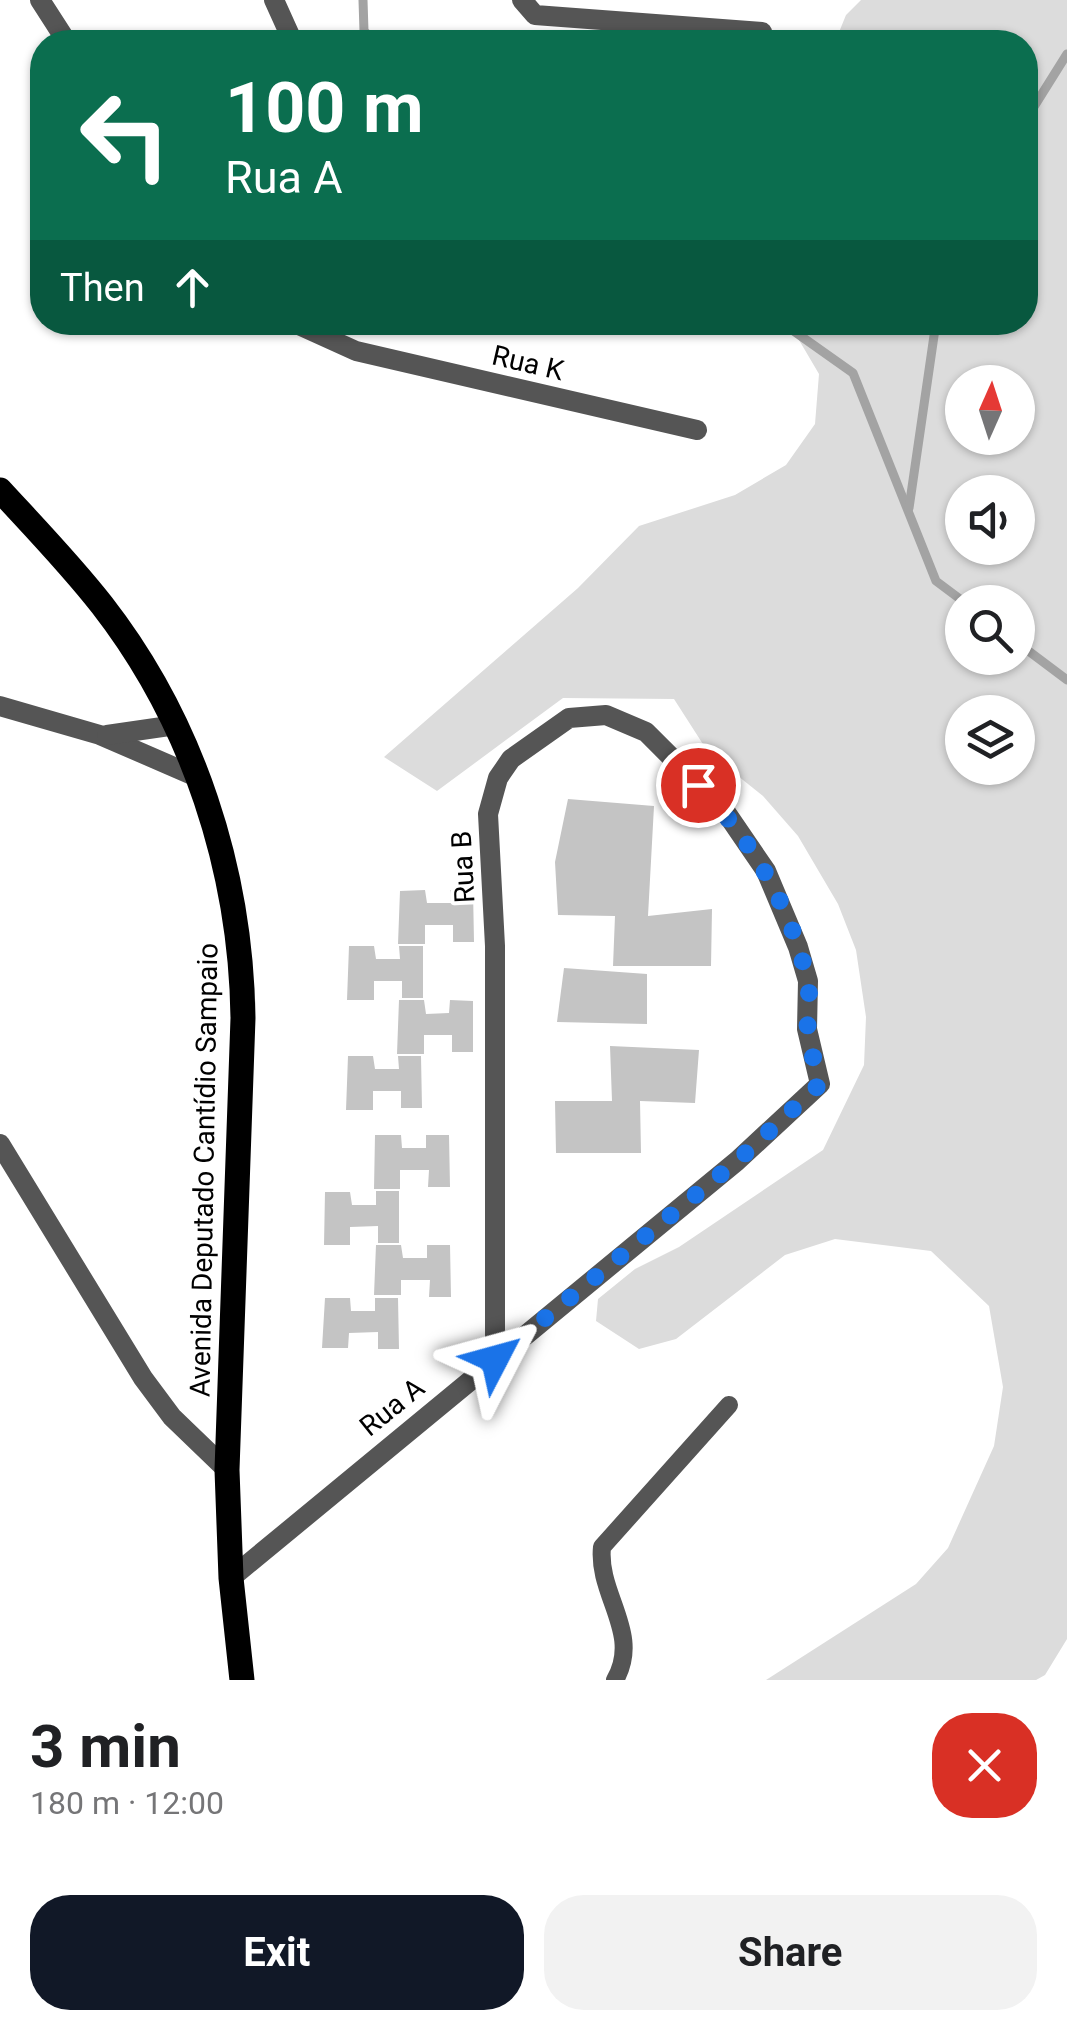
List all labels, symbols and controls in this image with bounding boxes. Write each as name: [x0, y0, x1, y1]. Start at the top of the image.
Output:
text: 100 m: [225, 67, 424, 149]
icon: left: [60, 70, 190, 200]
text: Rua A: [225, 151, 343, 204]
icon: ahead: [165, 260, 220, 315]
text: Then: [60, 266, 145, 310]
street label: Rua K: [489, 339, 567, 387]
north arrow: [945, 365, 1035, 455]
map controls: [945, 365, 1035, 785]
button: sound: [945, 475, 1035, 565]
button: search: [945, 585, 1035, 675]
button: layers: [945, 695, 1035, 785]
pin: [656, 743, 741, 828]
icon: arrive: [671, 758, 726, 813]
street label: Rua B: [445, 830, 481, 904]
street label: Avenida Deputado Cantídio Sampaio: [184, 943, 224, 1397]
position arrow: [443, 1307, 547, 1411]
street label: Rua A: [353, 1371, 431, 1443]
text: 3 min: [30, 1711, 181, 1782]
button: close: [932, 1713, 1037, 1818]
text: 180 m · 12:00: [30, 1784, 224, 1822]
button: Exit: [30, 1895, 524, 2010]
button: Share: [544, 1895, 1037, 2010]

